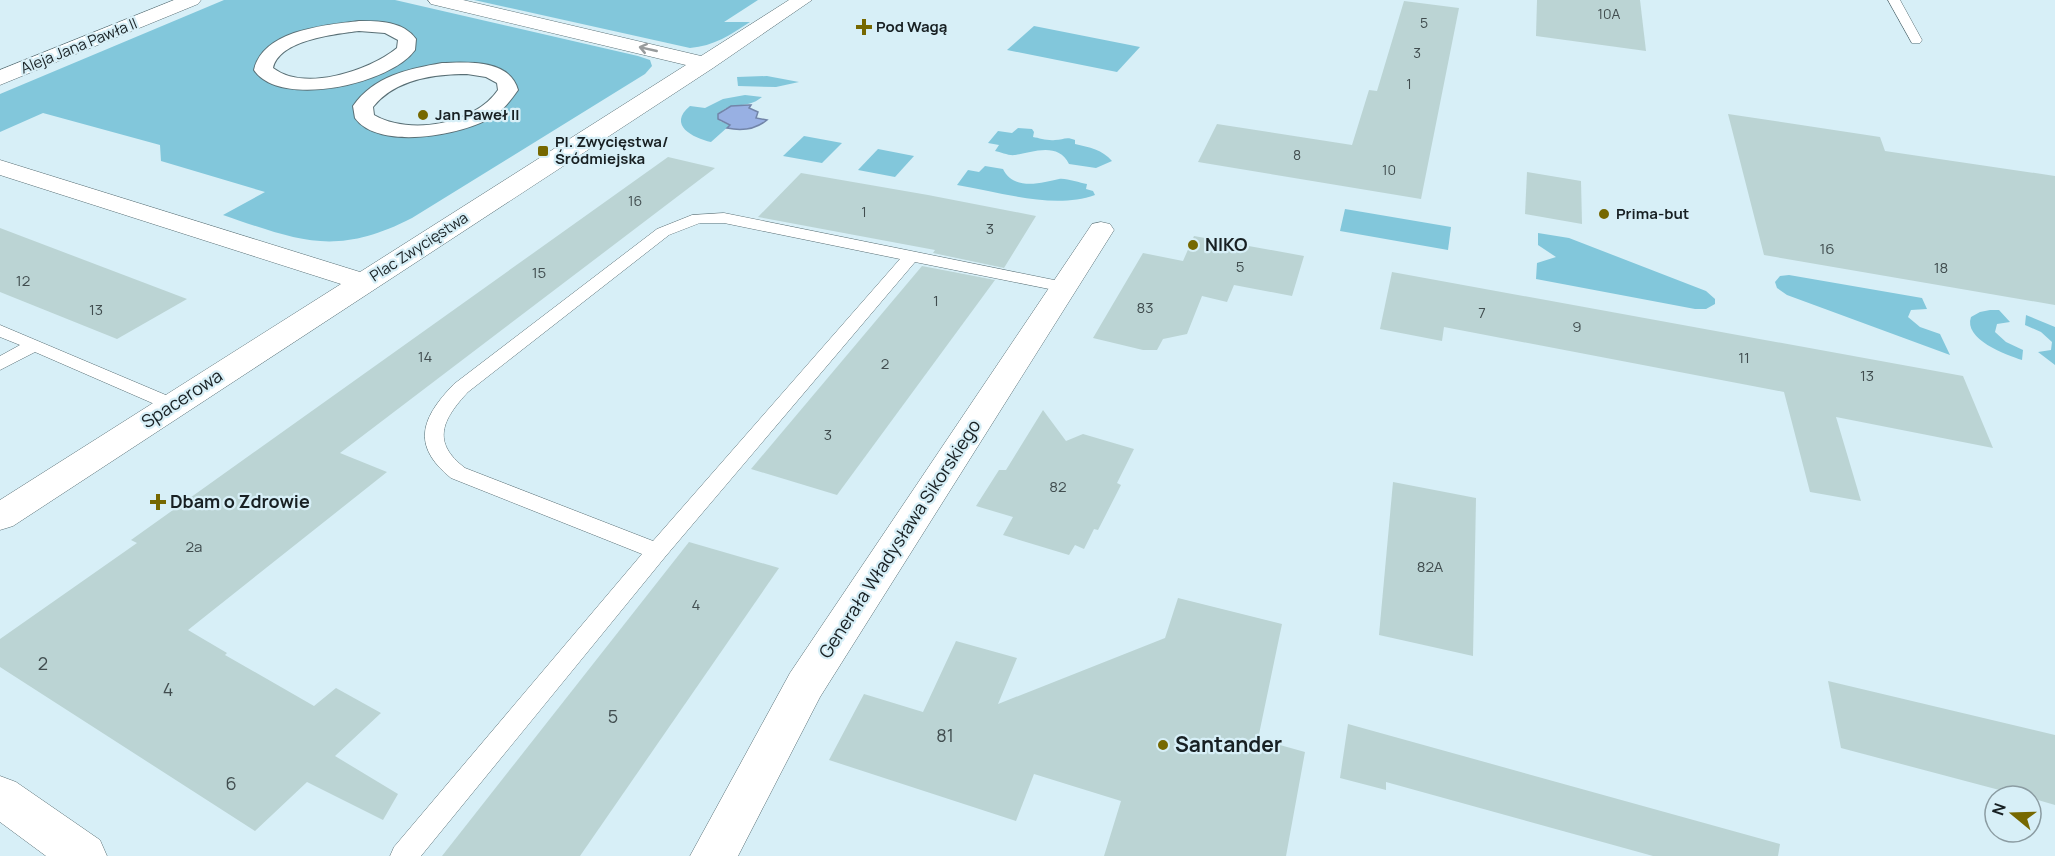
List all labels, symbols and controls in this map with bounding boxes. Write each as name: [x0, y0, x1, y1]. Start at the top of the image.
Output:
house number: 10A: [1598, 4, 1621, 23]
street label: Aleja Jana Pawła II: [17, 13, 140, 79]
house number: 5: [1420, 13, 1428, 32]
place label: Pod Wagą: [876, 16, 947, 37]
marker: Pod Wagą: [857, 20, 871, 34]
one-way arrow: [639, 43, 658, 54]
house number: 3: [1413, 43, 1421, 62]
house number: 1: [1406, 74, 1412, 93]
place label: Jan Paweł II: [435, 104, 519, 125]
marker: Jan Paweł II: [416, 108, 430, 122]
place label: Pl. Zwycięstwa/ Śródmiejska: [555, 131, 668, 169]
marker: Pl. Zwycięstwa/ Śródmiejska: [536, 144, 550, 158]
house number: 8: [1293, 145, 1301, 164]
house number: 10: [1382, 160, 1396, 179]
house number: 16: [628, 191, 642, 210]
house number: 1: [861, 202, 867, 221]
place label: Prima-but: [1616, 203, 1689, 224]
street label: Plac Zwycięstwa: [366, 207, 472, 286]
marker: Prima-but: [1597, 207, 1611, 221]
house number: 3: [986, 218, 994, 239]
place label: NIKO: [1205, 232, 1247, 256]
marker: NIKO: [1186, 238, 1200, 252]
house number: 16: [1819, 238, 1835, 259]
house number: 5: [1236, 256, 1244, 277]
house number: 18: [1934, 257, 1948, 278]
house number: 15: [532, 262, 546, 283]
house number: 12: [16, 270, 30, 291]
house number: 1: [933, 290, 939, 311]
house number: 83: [1136, 297, 1154, 318]
house number: 13: [89, 299, 103, 320]
house number: 7: [1478, 302, 1486, 323]
house number: 9: [1572, 316, 1582, 337]
house number: 14: [418, 346, 432, 367]
house number: 11: [1738, 347, 1750, 368]
house number: 2: [881, 353, 889, 374]
street label: Spacerowa: [136, 363, 227, 433]
house number: 13: [1860, 365, 1874, 386]
street label: Generała Władysława Sikorskiego: [813, 414, 986, 662]
house number: 3: [824, 424, 832, 445]
house number: 82: [1049, 476, 1067, 497]
place label: Dbam o Zdrowie: [170, 489, 310, 513]
marker: Dbam o Zdrowie: [151, 495, 165, 509]
house number: 2a: [186, 536, 202, 557]
house number: 82A: [1417, 556, 1444, 577]
house number: 4: [692, 594, 701, 615]
house number: 2: [38, 651, 48, 675]
house number: 4: [163, 677, 173, 701]
house number: 5: [608, 704, 618, 728]
house number: 81: [936, 723, 954, 747]
place label: Santander: [1175, 730, 1282, 758]
marker: Santander: [1156, 738, 1170, 752]
house number: 6: [225, 771, 237, 795]
north arrow: [1983, 784, 2043, 844]
text: N: [1987, 800, 2011, 818]

